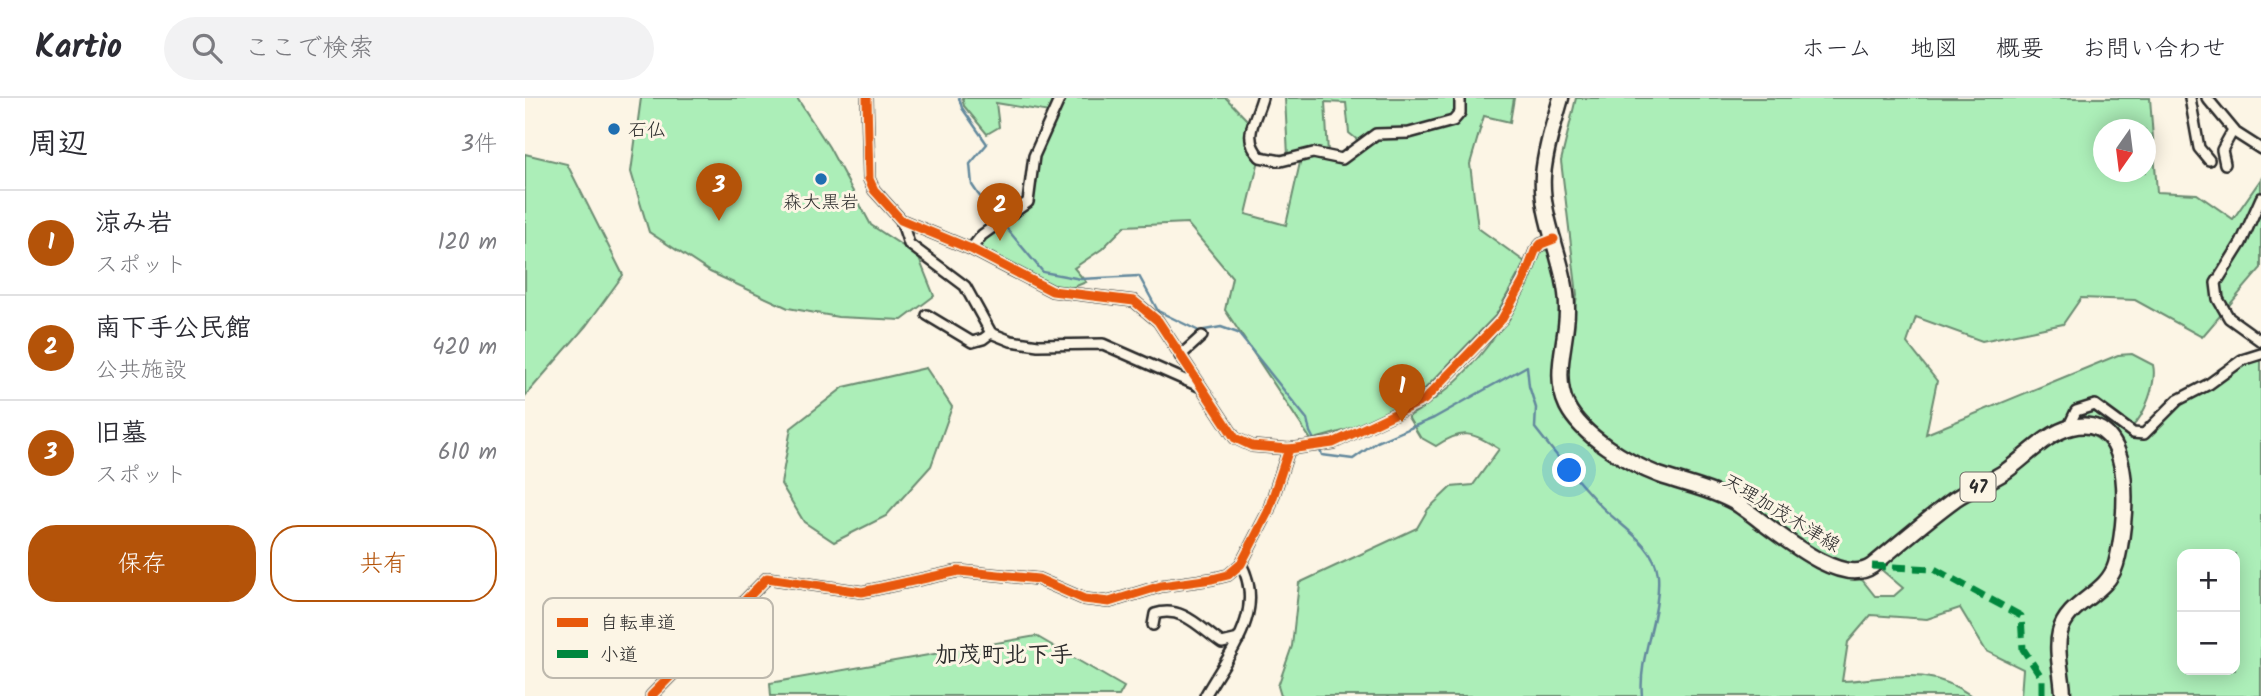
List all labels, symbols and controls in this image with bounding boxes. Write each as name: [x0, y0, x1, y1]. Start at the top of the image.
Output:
search box: [164, 17, 654, 80]
text: Kartio: [35, 22, 122, 75]
text: ここで検索: [244, 28, 374, 70]
icon: search: [188, 29, 226, 67]
text: ホーム: [1801, 30, 1872, 69]
text: 地図: [1910, 30, 1958, 69]
text: 概要: [1996, 30, 2044, 69]
text: お問い合わせ: [2082, 30, 2226, 69]
place label: 石仏: [628, 116, 666, 146]
north arrow: [2093, 119, 2156, 182]
text: 周辺: [28, 121, 88, 169]
marker: 石仏: [606, 121, 622, 137]
text: 3件: [461, 127, 497, 163]
pin: 3: [696, 163, 742, 221]
marker: 森大黒岩: [813, 171, 829, 187]
pin: 2: [977, 183, 1023, 241]
place label: 森大黒岩: [783, 188, 859, 218]
text: 涼み岩: [95, 203, 173, 245]
text: 1: [48, 225, 54, 261]
text: 120 m: [437, 225, 497, 261]
text: スポット: [95, 248, 187, 284]
text: 南下手公民館: [95, 308, 251, 350]
text: 2: [44, 330, 58, 366]
text: 420 m: [432, 330, 497, 366]
text: 公共施設: [95, 353, 187, 389]
pin: 1: [1379, 364, 1425, 422]
text: 旧墓: [95, 413, 147, 455]
text: 3: [45, 435, 57, 471]
text: 610 m: [438, 435, 497, 471]
your location: [1552, 453, 1586, 487]
text: スポット: [95, 458, 187, 494]
street label: 天理加茂木津線: [1716, 467, 1846, 561]
road number: 47: [1961, 472, 1995, 502]
button: 保存: [28, 525, 256, 602]
button: 共有: [270, 525, 497, 602]
map controls: [2177, 549, 2240, 675]
button: +: [2177, 549, 2240, 612]
legend: [543, 598, 773, 678]
text: 自転車道: [600, 609, 676, 639]
button: −: [2177, 612, 2240, 675]
district label: 加茂町北下手: [935, 638, 1073, 674]
text: 小道: [600, 641, 638, 671]

